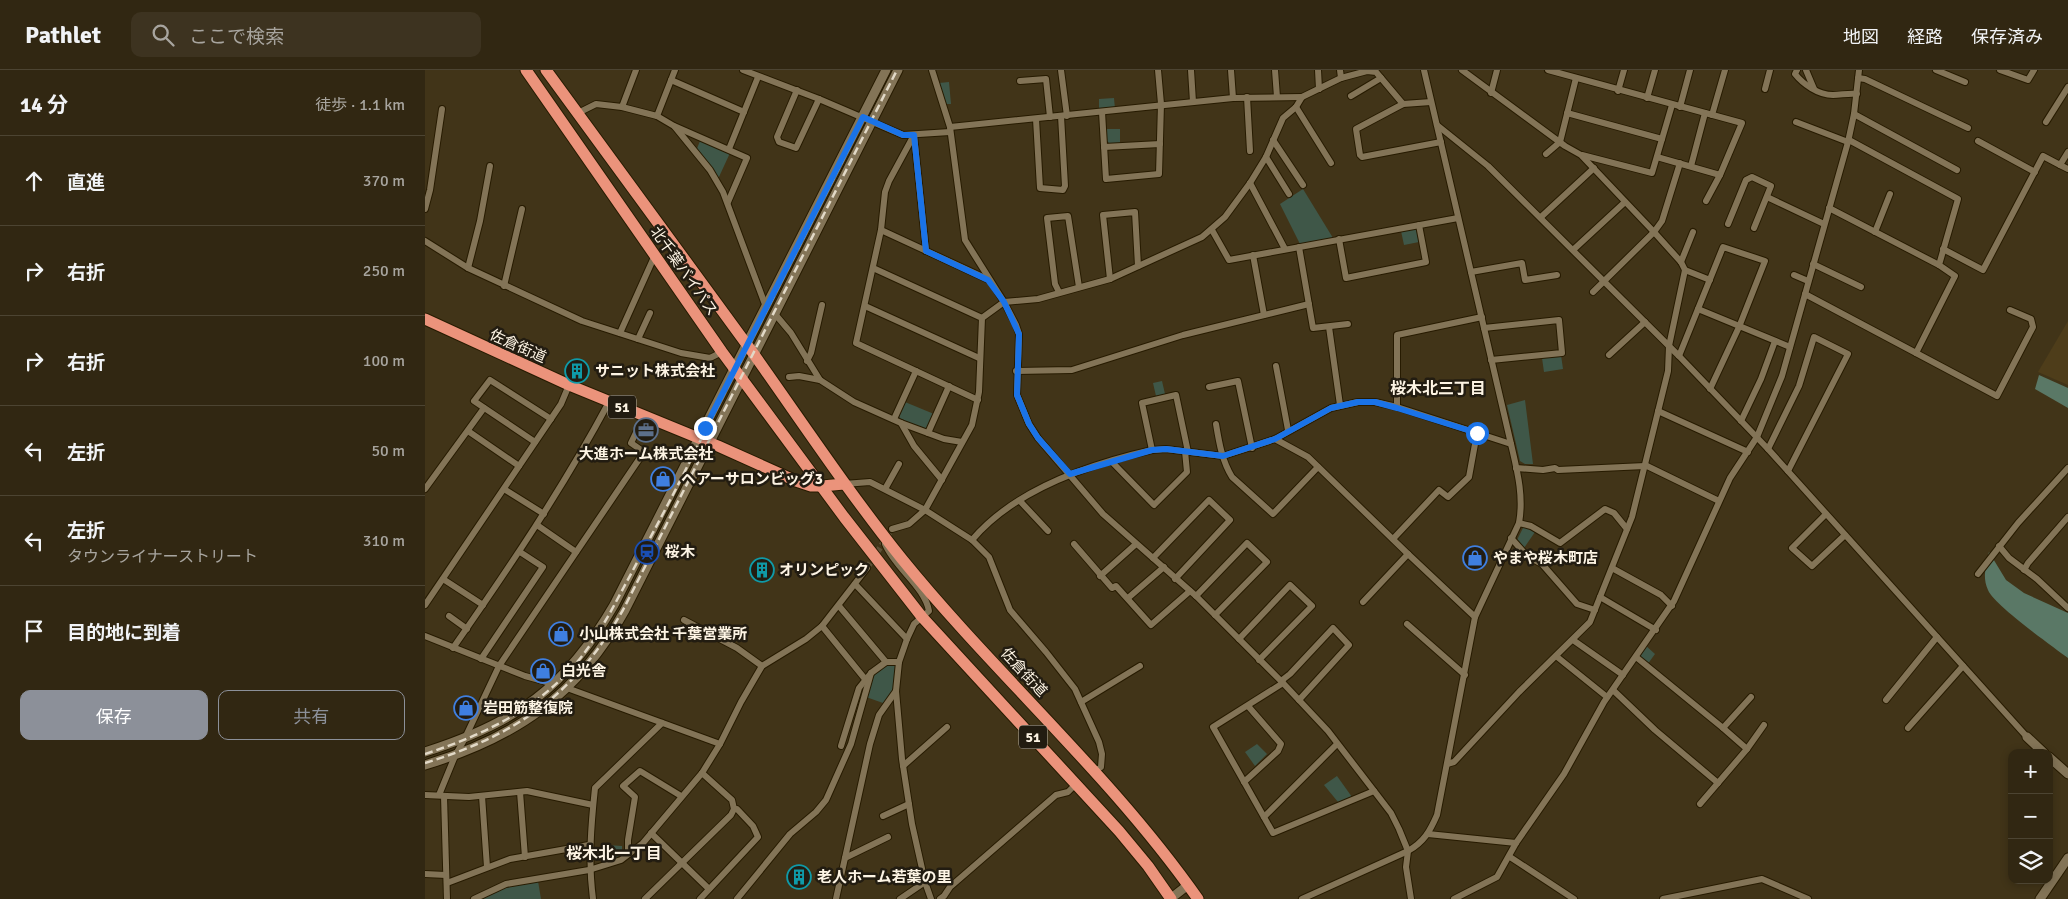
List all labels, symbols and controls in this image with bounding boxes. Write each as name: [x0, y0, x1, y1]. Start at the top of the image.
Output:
search box: [131, 12, 481, 57]
text: Pathlet: [25, 20, 101, 50]
icon: search: [149, 21, 177, 49]
text: ここで検索: [189, 25, 284, 49]
text: 地図: [1843, 26, 1879, 48]
text: 経路: [1907, 26, 1943, 48]
text: 保存済み: [1971, 26, 2043, 48]
text: 14 分: [20, 92, 68, 118]
text: 徒歩 · 1.1 km: [315, 95, 405, 115]
icon: ahead: [20, 167, 48, 195]
text: 直進: [67, 171, 105, 195]
text: 370 m: [363, 171, 405, 191]
street label: 北千葉バイパス: [647, 223, 721, 319]
icon: right: [20, 257, 48, 285]
text: 右折: [67, 261, 105, 285]
text: 250 m: [363, 261, 405, 281]
street label: 佐倉街道: [487, 326, 549, 366]
icon: right: [20, 347, 48, 375]
text: 右折: [67, 351, 105, 375]
text: 100 m: [363, 351, 405, 371]
building icon: サニット株式会社: [564, 358, 590, 384]
place label: サニット株式会社: [595, 362, 715, 380]
district label: 桜木北三丁目: [1390, 379, 1486, 399]
road number: 51: [608, 396, 636, 418]
office icon: 大進ホーム株式会社: [633, 417, 659, 443]
route end: [694, 417, 717, 440]
route start: [1466, 422, 1489, 445]
icon: left: [20, 437, 48, 465]
text: 左折: [67, 441, 105, 465]
text: 50 m: [371, 441, 405, 461]
place label: 大進ホーム株式会社: [579, 445, 713, 463]
shop icon: ヘアーサロンビッグ3: [650, 466, 676, 492]
place label: ヘアーサロンビッグ3: [681, 470, 823, 488]
text: 左折: [67, 519, 105, 543]
icon: left: [20, 527, 48, 555]
text: 310 m: [363, 531, 405, 551]
station icon: 桜木: [634, 539, 660, 565]
place label: 桜木: [665, 543, 695, 561]
shop icon: やまや桜木町店: [1462, 545, 1488, 571]
text: タウンライナーストリート: [67, 547, 258, 567]
place label: やまや桜木町店: [1493, 549, 1598, 567]
building icon: オリンピック: [749, 557, 775, 583]
place label: オリンピック: [779, 561, 869, 579]
icon: arrive: [20, 617, 48, 645]
text: 目的地に到着: [67, 621, 181, 645]
shop icon: 小山株式会社 千葉営業所: [548, 621, 574, 647]
place label: 小山株式会社 千葉営業所: [579, 625, 747, 643]
street label: 佐倉街道: [997, 644, 1051, 700]
shop icon: 白光舎: [530, 658, 556, 684]
place label: 白光舎: [561, 662, 607, 680]
button: 保存: [20, 690, 208, 740]
button: 共有: [218, 690, 405, 740]
shop icon: 岩田筋整復院: [453, 695, 479, 721]
place label: 岩田筋整復院: [483, 699, 573, 717]
road number: 51: [1019, 726, 1047, 749]
map controls: [2008, 749, 2053, 884]
button: +: [2008, 749, 2053, 794]
button: −: [2008, 794, 2053, 839]
button: layers: [2008, 839, 2053, 884]
district label: 桜木北一丁目: [566, 844, 662, 864]
building icon: 老人ホーム若葉の里: [786, 864, 812, 890]
place label: 老人ホーム若葉の里: [817, 868, 952, 886]

